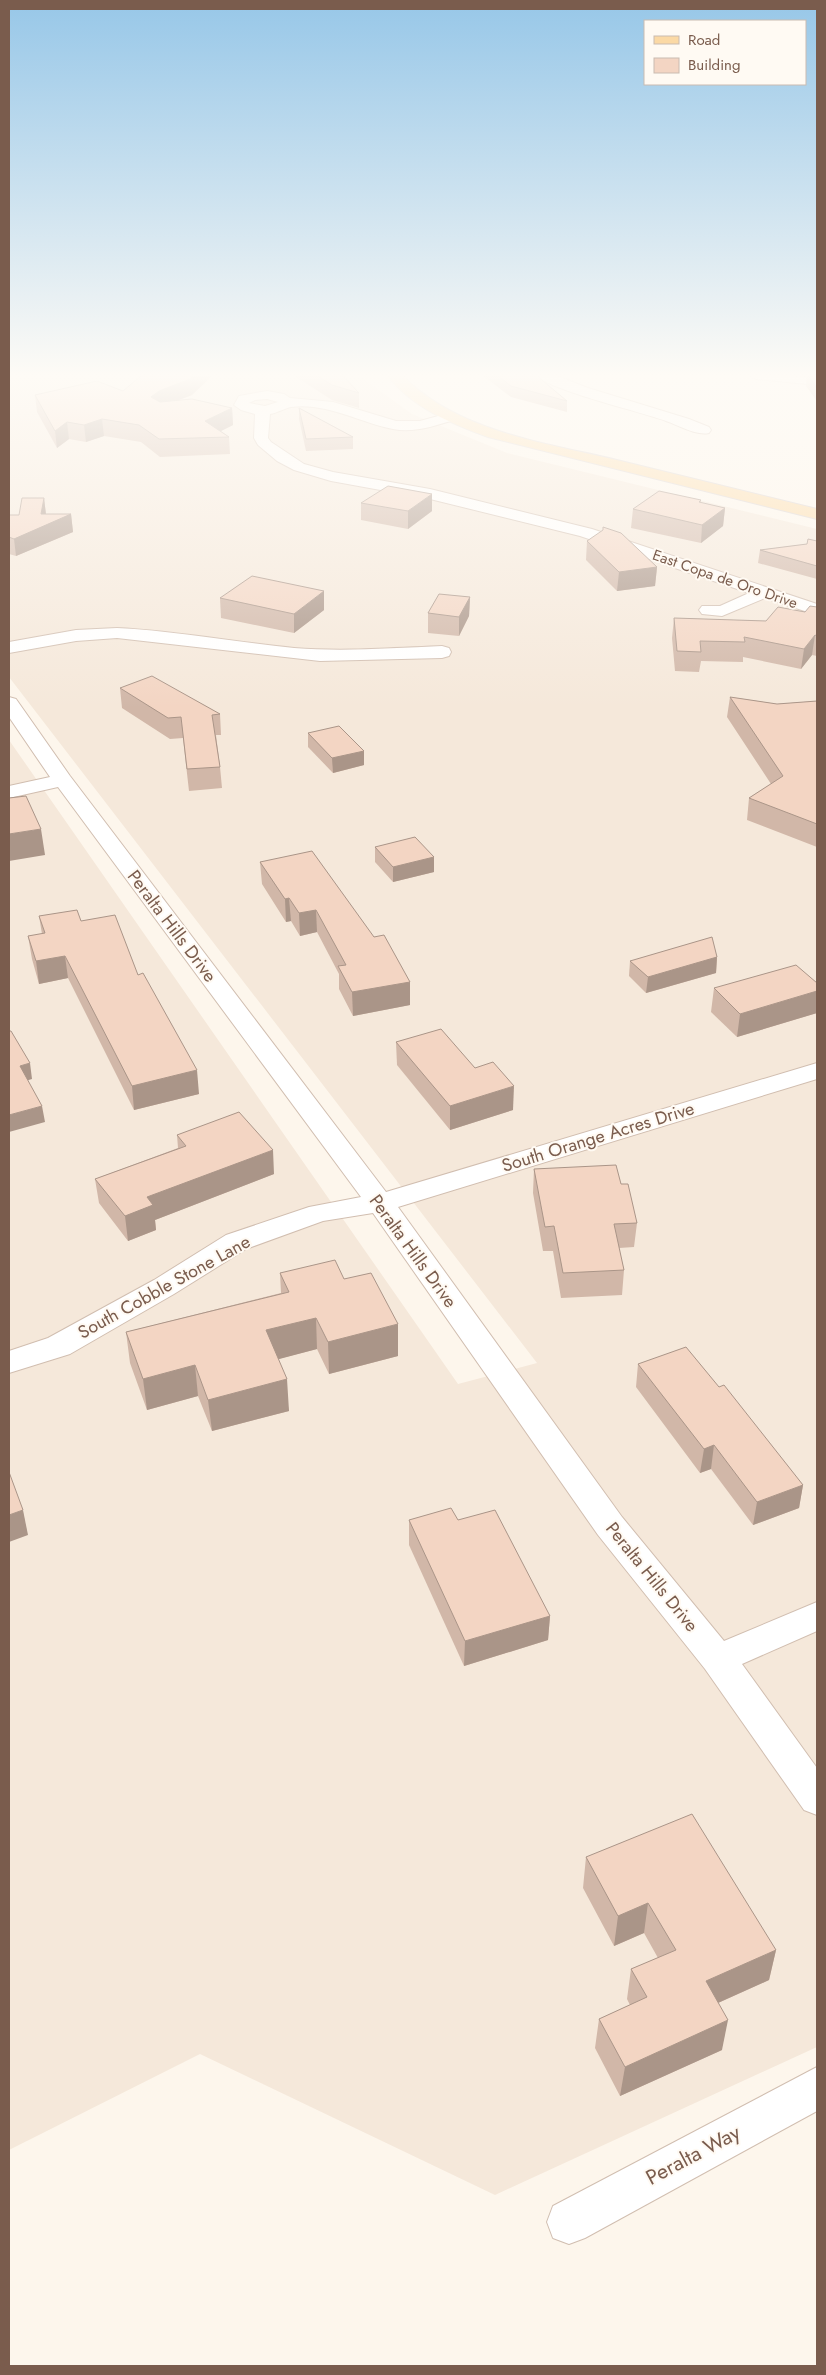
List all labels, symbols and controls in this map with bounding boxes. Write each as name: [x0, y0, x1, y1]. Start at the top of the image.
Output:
legend: [644, 20, 806, 85]
text: Road: [688, 29, 720, 51]
text: Building: [688, 54, 740, 76]
street label: East Copa de Oro Drive: [650, 544, 801, 614]
street label: Peralta Hills Drive: [121, 864, 223, 988]
street label: South Orange Acres Drive: [499, 1095, 697, 1179]
street label: Peralta Hills Drive: [363, 1189, 463, 1313]
street label: South Cobble Stone Lane: [73, 1229, 255, 1345]
street label: Peralta Hills Drive: [600, 1517, 704, 1637]
street label: Peralta Way: [640, 2117, 746, 2192]

